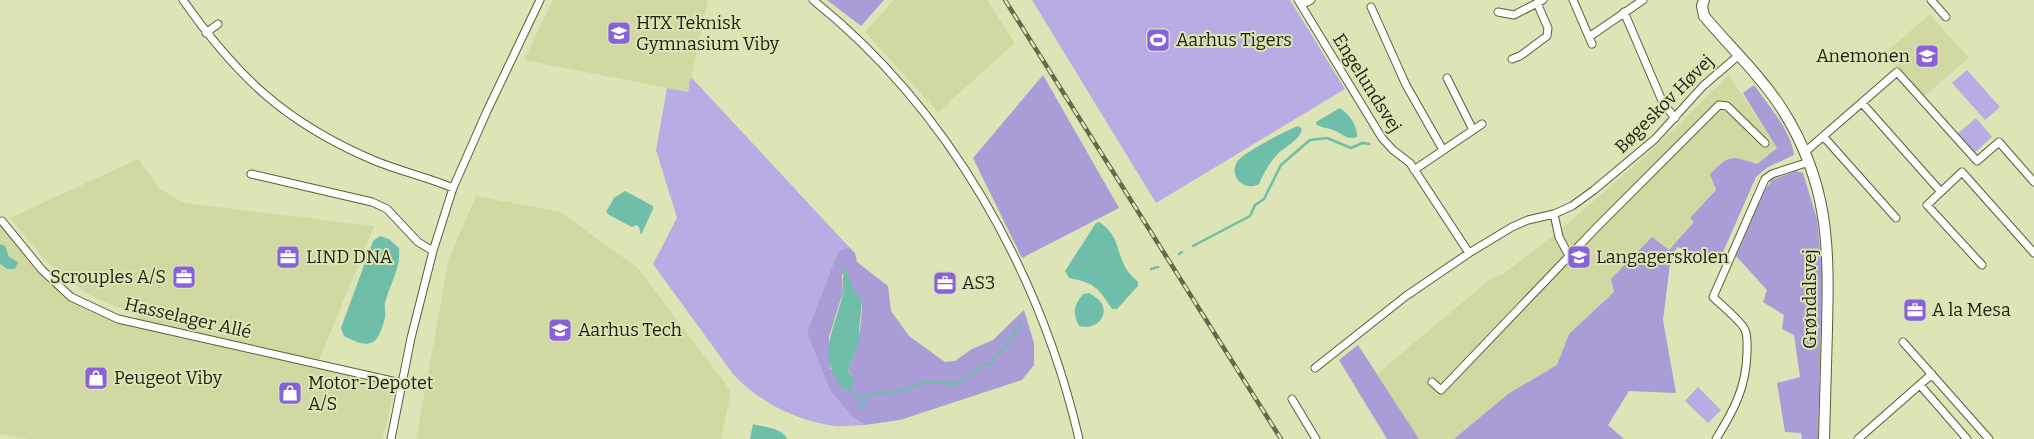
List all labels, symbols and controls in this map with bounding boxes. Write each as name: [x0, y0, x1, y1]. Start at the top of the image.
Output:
place label: HTX Teknisk Gymnasium Viby: [636, 12, 780, 55]
school or university icon: HTX Teknisk Gymnasium Viby: [606, 20, 632, 46]
sports icon: Aarhus Tigers: [1145, 27, 1171, 53]
place label: Aarhus Tigers: [1176, 29, 1292, 51]
street label: Engelundsvej: [1328, 30, 1406, 136]
school or university icon: Anemonen: [1914, 43, 1940, 69]
place label: Anemonen: [1816, 45, 1911, 67]
street label: Bøgeskov Høvej: [1610, 50, 1718, 158]
office icon: LIND DNA: [275, 244, 301, 270]
school or university icon: Langagerskolen: [1566, 244, 1592, 270]
place label: LIND DNA: [306, 246, 393, 268]
place label: Langagerskolen: [1596, 246, 1730, 268]
street label: Grøndalsvej: [1799, 249, 1821, 349]
office icon: Scrouples A/S: [171, 264, 197, 290]
place label: Scrouples A/S: [50, 266, 166, 288]
office icon: AS3: [932, 270, 958, 296]
place label: AS3: [962, 272, 995, 294]
street label: Hasselager Allé: [122, 293, 254, 343]
office icon: A la Mesa: [1902, 297, 1928, 323]
place label: A la Mesa: [1932, 299, 2011, 321]
school or university icon: Aarhus Tech: [547, 317, 573, 343]
place label: Aarhus Tech: [578, 319, 682, 341]
shop icon: Peugeot Viby: [83, 365, 109, 391]
place label: Peugeot Viby: [114, 367, 223, 389]
place label: Motor-Depotet A/S: [308, 372, 434, 415]
shop icon: Motor-Depotet A/S: [277, 380, 303, 406]

